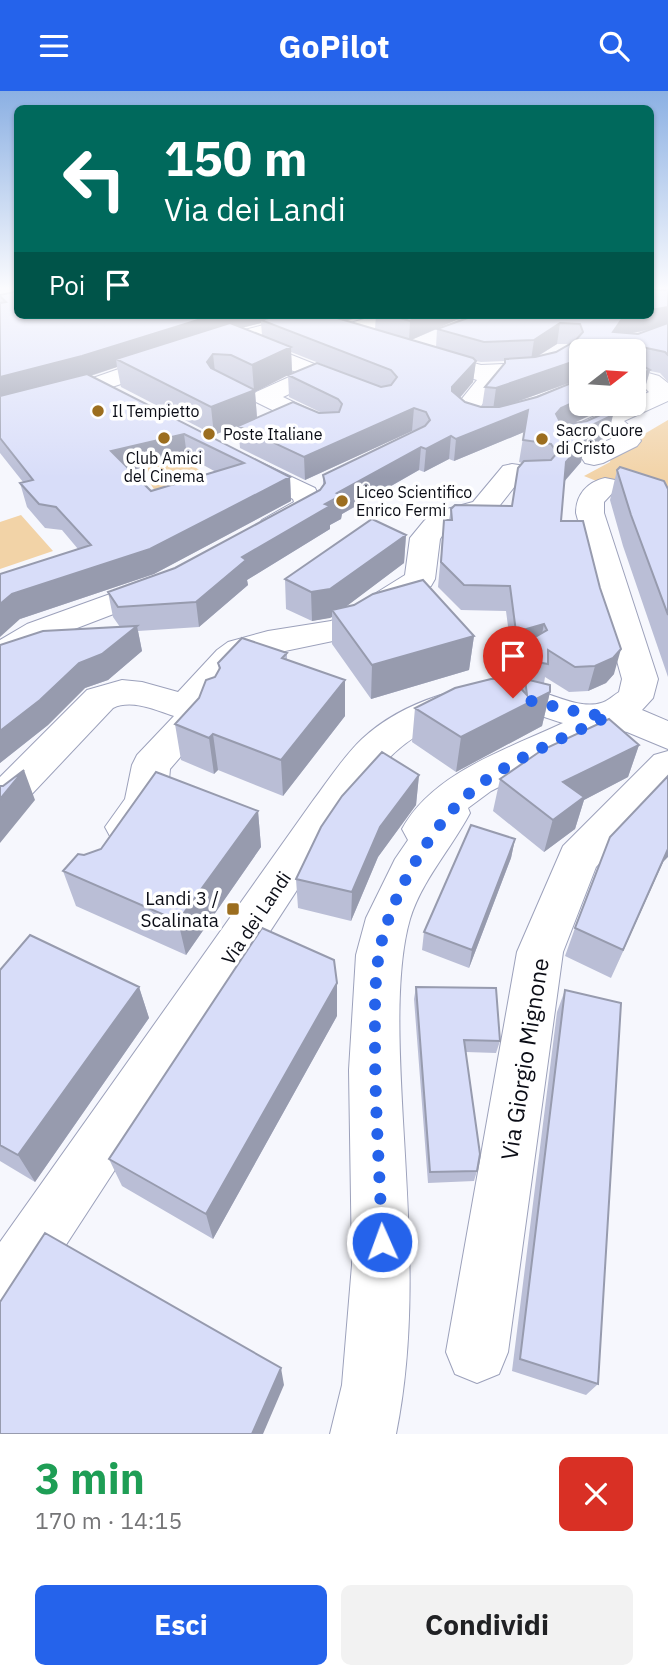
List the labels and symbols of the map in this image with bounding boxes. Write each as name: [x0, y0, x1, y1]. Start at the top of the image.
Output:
north arrow: [569, 339, 646, 417]
place label: Il Tempietto: [112, 401, 199, 421]
marker: Il Tempietto: [90, 403, 106, 419]
place label: Sacro Cuore di Cristo: [556, 420, 643, 458]
place label: Poste Italiane: [223, 424, 323, 444]
marker: Poste Italiane: [201, 426, 217, 442]
marker: Club Amici del Cinema: [156, 430, 172, 446]
marker: Sacro Cuore di Cristo: [534, 431, 550, 447]
place label: Club Amici del Cinema: [124, 448, 205, 486]
place label: Liceo Scientifico Enrico Fermi: [356, 482, 472, 520]
marker: Liceo Scientifico Enrico Fermi: [334, 493, 350, 509]
pin: [483, 626, 543, 698]
street label: Via dei Landi: [216, 867, 296, 969]
place label: Landi 3 / Scalinata: [141, 886, 219, 932]
marker: Landi 3 / Scalinata: [225, 901, 241, 917]
street label: Via Giorgio Mignone: [493, 956, 555, 1162]
position arrow: [345, 1205, 419, 1279]

